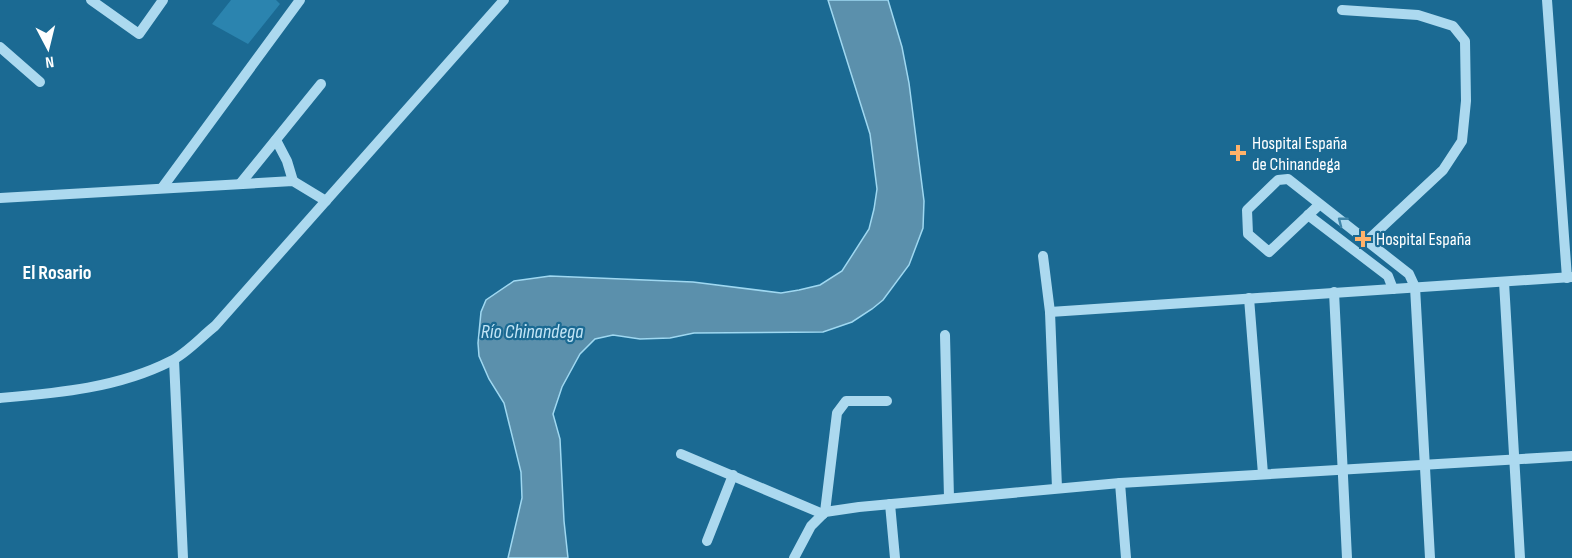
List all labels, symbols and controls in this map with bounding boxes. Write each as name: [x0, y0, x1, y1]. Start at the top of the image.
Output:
north arrow: [18, 18, 78, 78]
text: N: [44, 51, 55, 71]
place label: Hospital España de Chinandega: [1252, 133, 1347, 175]
marker: Hospital España de Chinandega: [1229, 144, 1247, 162]
one-way arrow: [1337, 217, 1348, 228]
place label: Hospital España: [1376, 229, 1471, 250]
marker: Hospital España: [1354, 230, 1372, 248]
district label: El Rosario: [22, 261, 92, 285]
water label: Río Chinandega: [481, 320, 583, 344]

